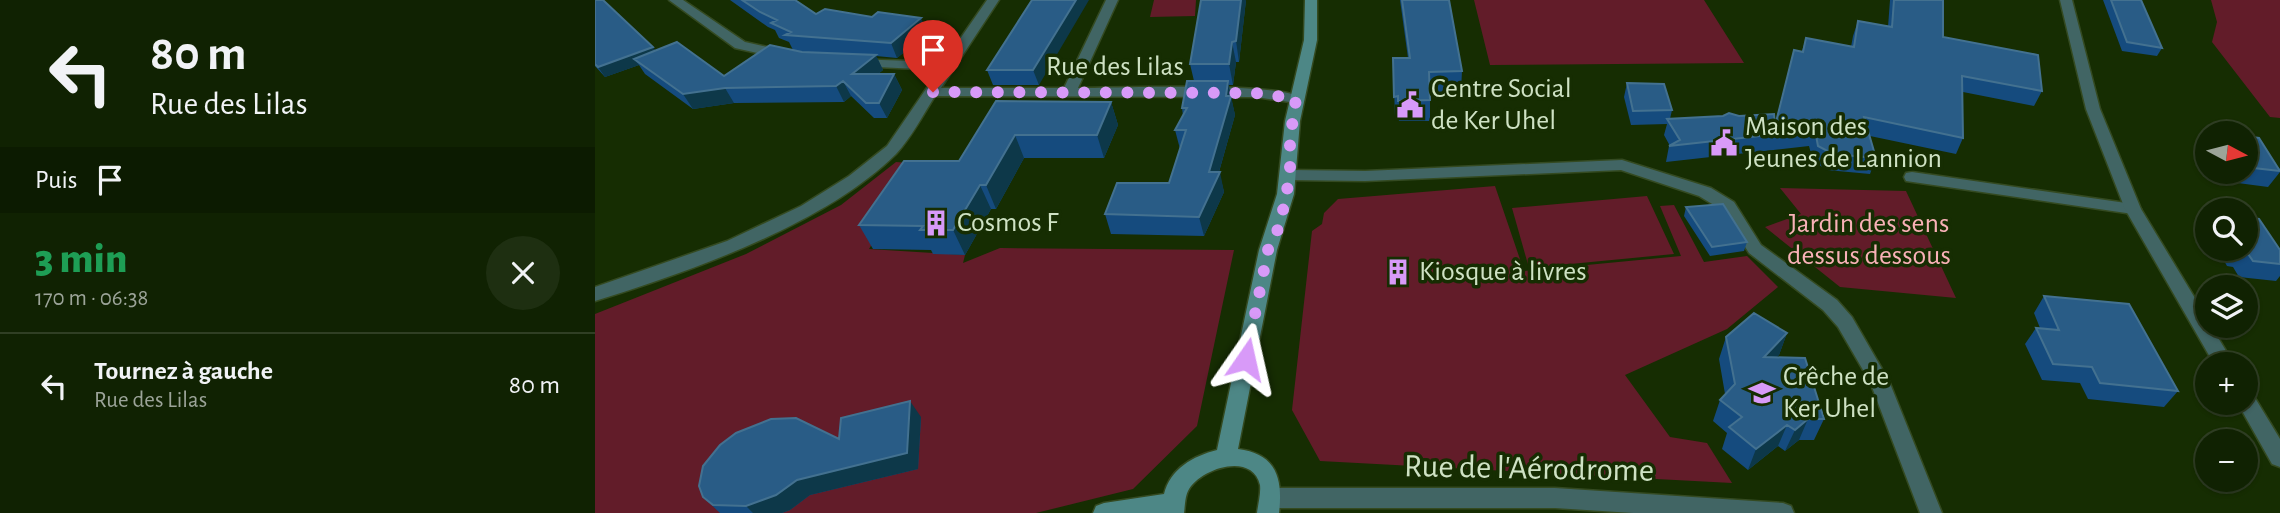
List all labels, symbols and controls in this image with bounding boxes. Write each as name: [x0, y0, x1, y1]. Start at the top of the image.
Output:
pin: [903, 20, 963, 92]
icon: left: [35, 28, 126, 119]
text: 80 m: [150, 30, 247, 79]
icon: arrive: [914, 31, 952, 69]
street label: Rue des Lilas: [1046, 53, 1184, 81]
place label: Centre Social de Ker Uhel: [1431, 75, 1572, 135]
text: Rue des Lilas: [150, 88, 307, 120]
public building icon: Centre Social de Ker Uhel: [1395, 90, 1425, 120]
place label: Maison des Jeunes de Lannion: [1745, 113, 1942, 173]
north arrow: [2195, 121, 2257, 184]
map controls: [2195, 121, 2258, 492]
public building icon: Maison des Jeunes de Lannion: [1709, 128, 1739, 158]
icon: arrive: [91, 161, 129, 199]
text: Puis: [35, 167, 77, 193]
button: search: [2195, 198, 2258, 261]
building icon: Cosmos F: [921, 208, 951, 238]
place label: Cosmos F: [957, 209, 1059, 237]
park label: Jardin des sens dessus dessous: [1787, 210, 1951, 270]
button: close: [486, 236, 560, 310]
text: 3 min: [35, 238, 127, 280]
building icon: Kiosque à livres: [1383, 257, 1413, 287]
place label: Kiosque à livres: [1419, 258, 1587, 286]
button: layers: [2195, 275, 2258, 338]
text: 170 m · 06:38: [35, 287, 148, 310]
position arrow: [1209, 322, 1283, 396]
button: +: [2195, 352, 2258, 415]
text: Tournez à gauche: [94, 358, 273, 384]
place label: Crêche de Ker Uhel: [1783, 363, 1889, 423]
icon: left: [35, 367, 73, 405]
text: 80 m: [509, 372, 560, 398]
school or university icon: Crêche de Ker Uhel: [1747, 378, 1777, 408]
text: Rue des Lilas: [94, 389, 207, 412]
button: −: [2195, 429, 2258, 492]
street label: Rue de l'Aérodrome: [1404, 450, 1654, 488]

